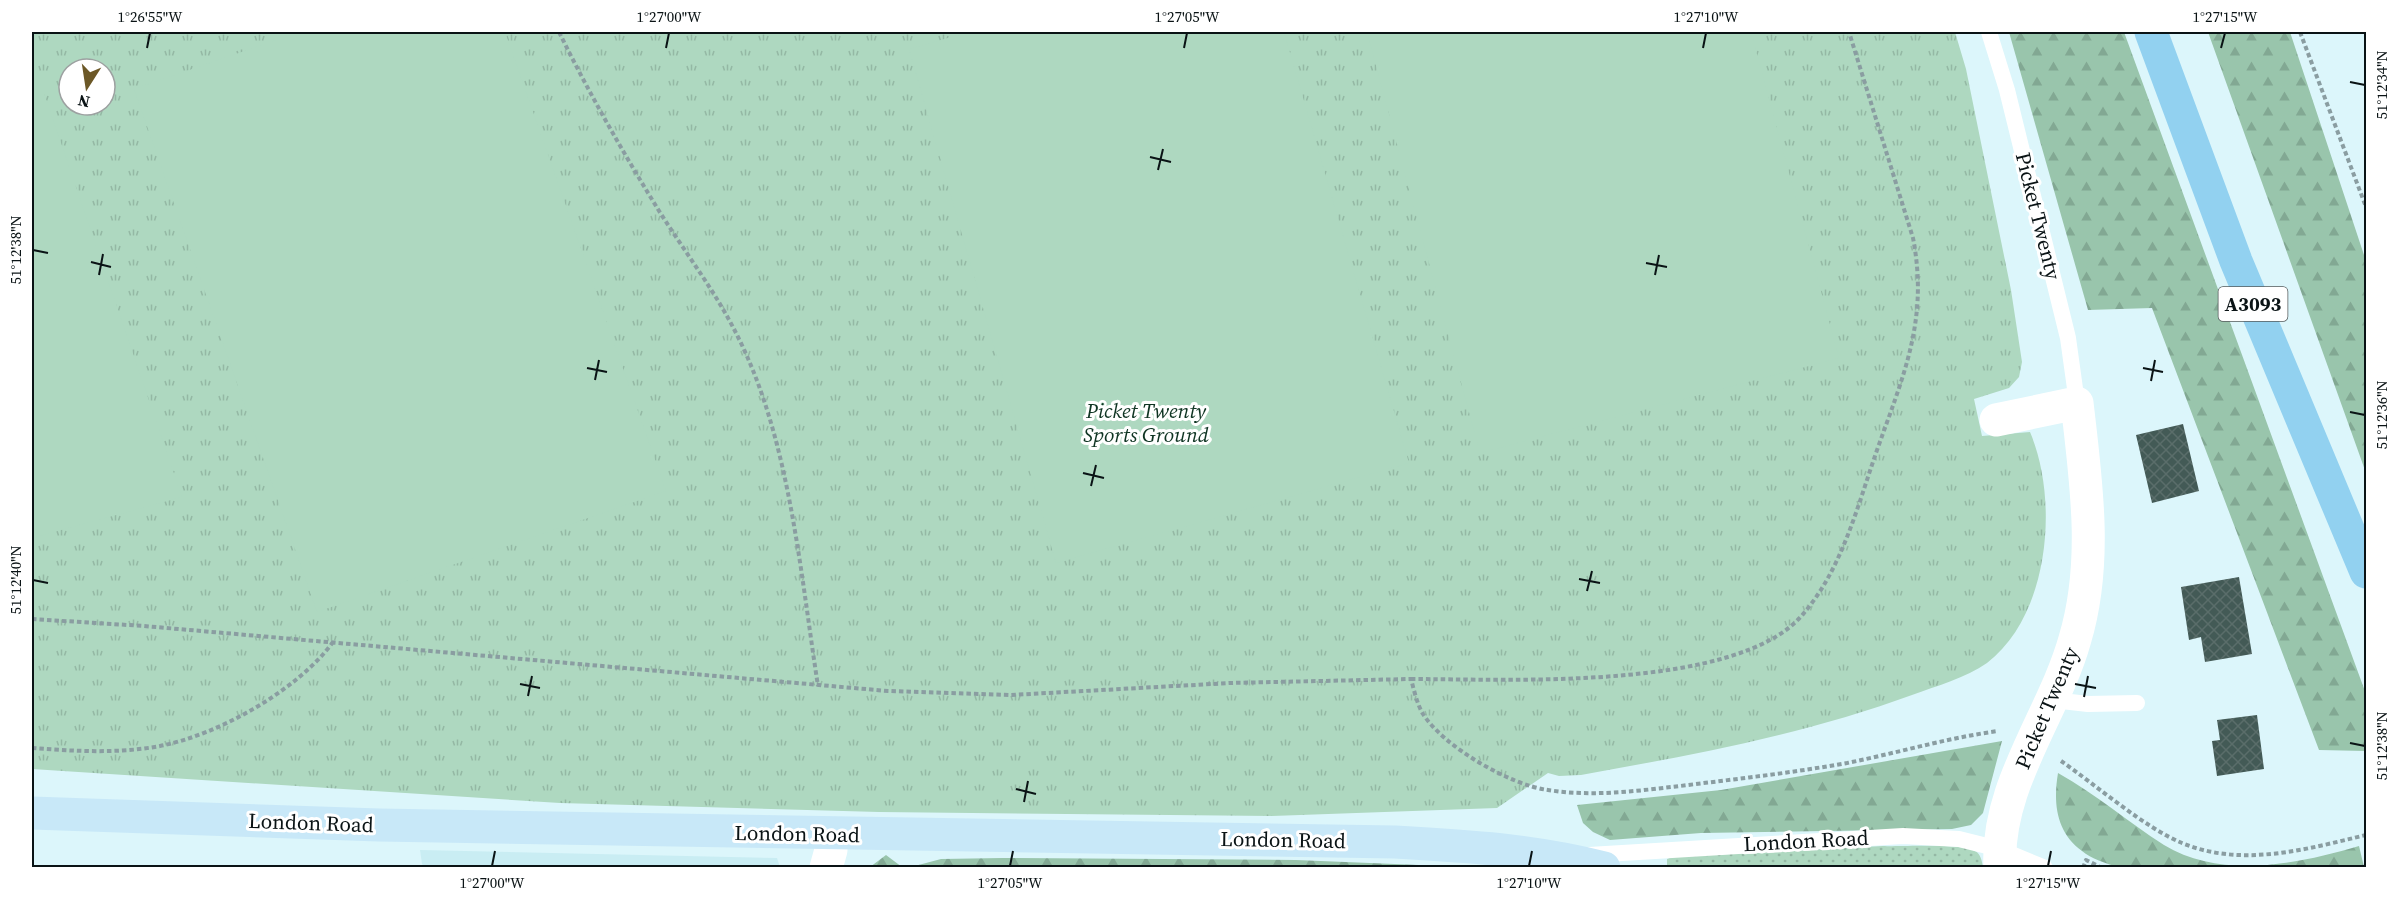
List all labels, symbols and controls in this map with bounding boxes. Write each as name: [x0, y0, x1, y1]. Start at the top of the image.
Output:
text: 1°26'55"W: [118, 6, 183, 27]
text: 1°27'00"W: [637, 6, 702, 27]
text: 1°27'05"W: [1155, 6, 1220, 27]
text: 1°27'10"W: [1674, 6, 1739, 27]
text: 1°27'15"W: [2193, 6, 2258, 27]
text: 51°12'34"N: [2371, 50, 2392, 120]
north arrow: [57, 57, 117, 117]
text: N: [76, 90, 92, 114]
street label: Picket Twenty: [2009, 149, 2068, 283]
text: 51°12'38"N: [5, 215, 26, 285]
road number: A3093: [2218, 287, 2288, 321]
text: 51°12'36"N: [2371, 380, 2392, 450]
park label: Picket Twenty Sports Ground: [1083, 396, 1209, 449]
text: 51°12'40"N: [5, 545, 26, 615]
street label: Picket Twenty: [2008, 642, 2085, 773]
text: 51°12'38"N: [2371, 711, 2392, 781]
street label: London Road: [248, 806, 374, 839]
street label: London Road: [734, 818, 860, 849]
street label: London Road: [1743, 823, 1869, 858]
street label: London Road: [1220, 824, 1346, 855]
text: 1°27'00"W: [460, 872, 525, 893]
text: 1°27'05"W: [978, 872, 1043, 893]
text: 1°27'10"W: [1497, 872, 1562, 893]
text: 1°27'15"W: [2016, 872, 2081, 893]

